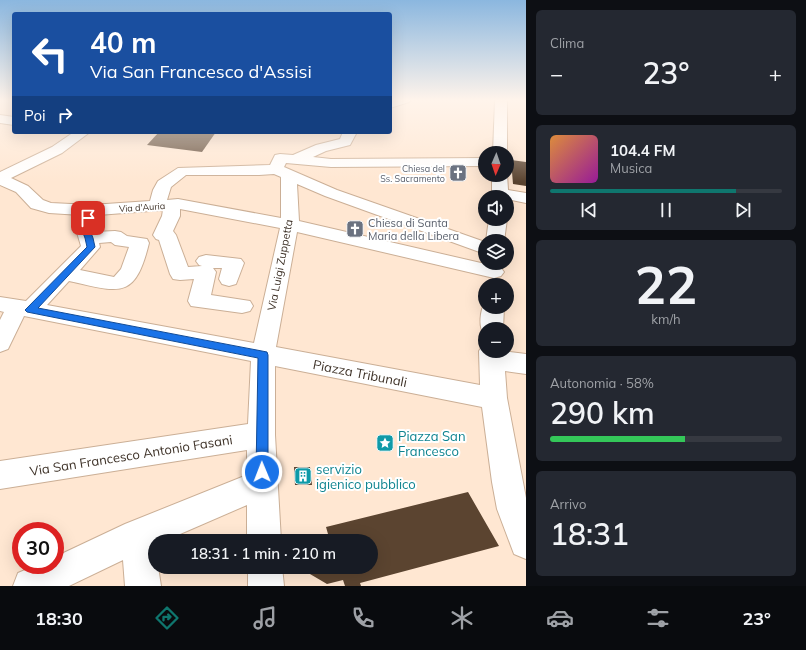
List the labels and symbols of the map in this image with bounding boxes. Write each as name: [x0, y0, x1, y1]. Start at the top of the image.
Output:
north arrow: [478, 146, 514, 182]
place label: Chiesa del Ss. Sacramento: [380, 163, 445, 184]
church icon: Chiesa del Ss. Sacramento: [448, 163, 468, 183]
street label: Via d'Auria: [119, 200, 165, 214]
pin: [71, 201, 105, 235]
place label: Chiesa di Santa Maria della Libera: [368, 216, 459, 243]
street label: Via Luigi Zuppetta: [264, 218, 296, 312]
church icon: Chiesa di Santa Maria della Libera: [345, 219, 365, 239]
street label: Piazza Tribunali: [312, 356, 408, 390]
place label: Piazza San Francesco: [398, 428, 466, 459]
street label: Via San Francesco Antonio Fasani: [29, 431, 233, 479]
place icon: Piazza San Francesco: [375, 433, 395, 453]
position arrow: [241, 451, 283, 493]
place label: servizio igienico pubblico: [316, 461, 416, 492]
building icon: servizio igienico pubblico: [293, 466, 313, 486]
speed limit sign: 30: [12, 522, 64, 574]

